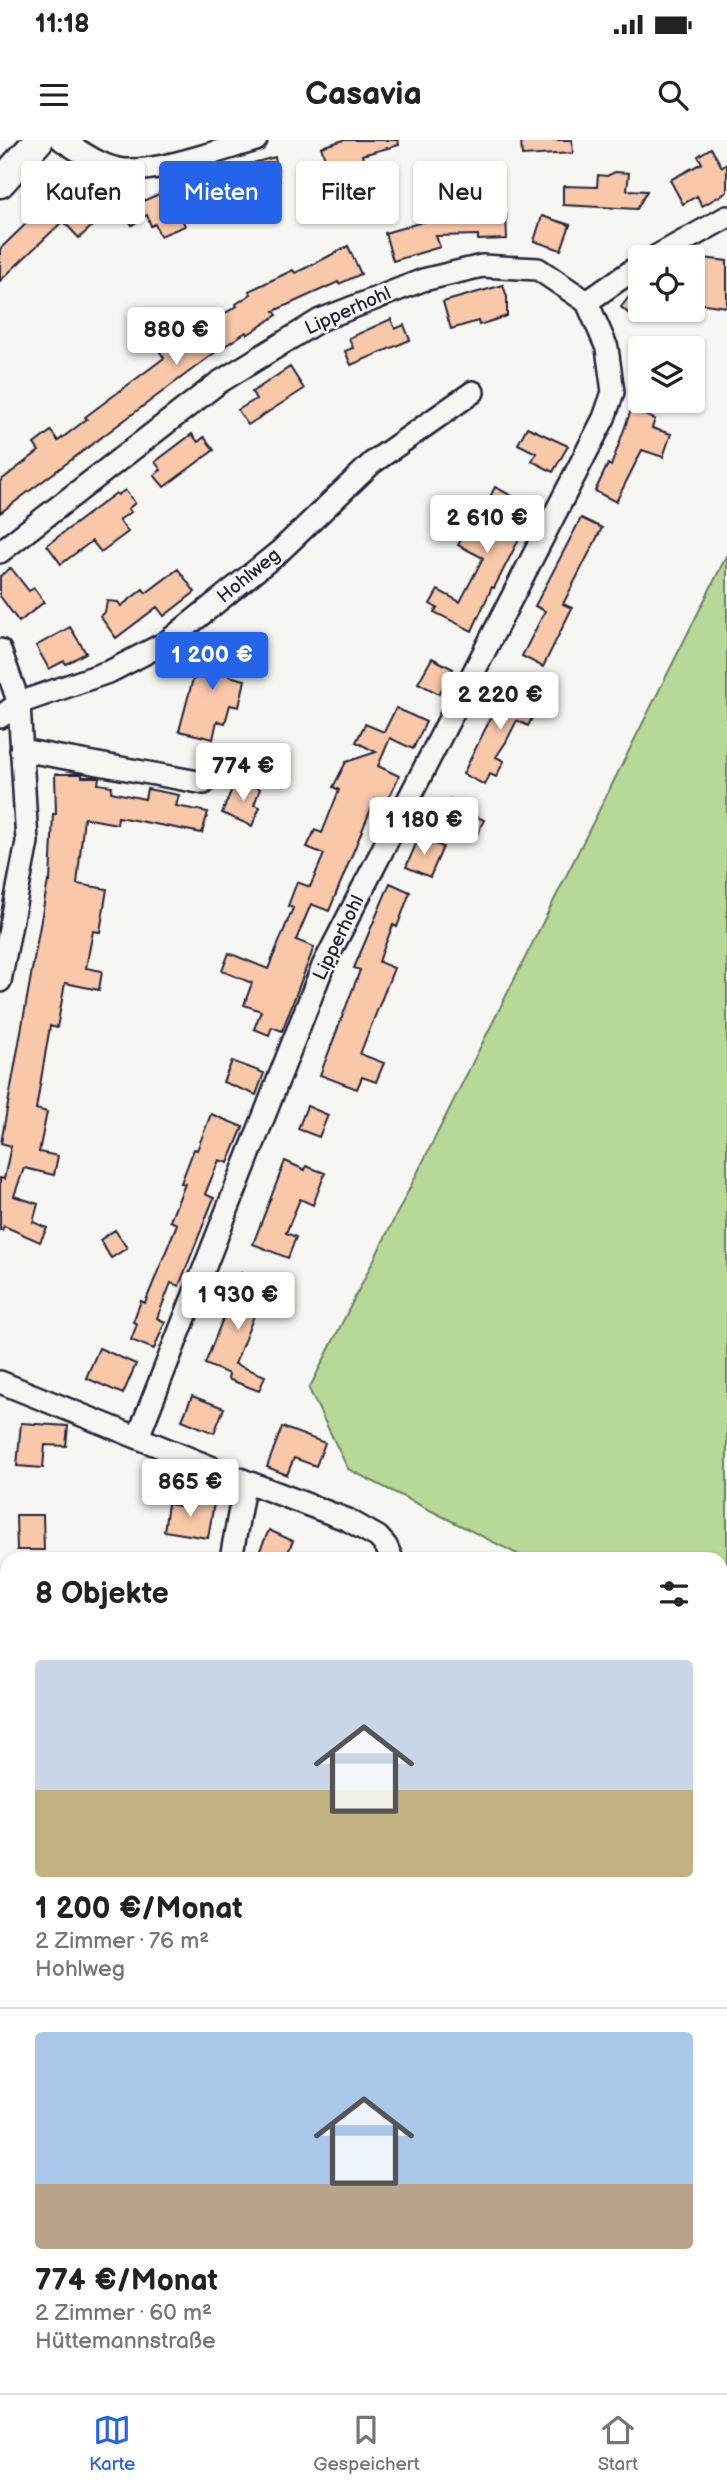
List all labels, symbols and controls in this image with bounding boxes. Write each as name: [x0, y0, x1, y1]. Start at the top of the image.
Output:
text: 11:18: [35, 9, 90, 40]
text: Casavia: [305, 75, 422, 114]
icon: menu: [35, 76, 73, 114]
icon: search: [654, 76, 692, 114]
chip: Kaufen: [21, 161, 145, 224]
chip: Mieten: [159, 161, 282, 224]
chip: Filter: [296, 161, 399, 224]
chip: Neu: [413, 161, 507, 224]
map controls: [628, 245, 705, 413]
button: locate: [628, 245, 705, 322]
street label: Lipperhohl: [301, 282, 395, 340]
pin: 880 €: [127, 308, 225, 367]
text: 880 €: [143, 316, 209, 344]
button: layers: [628, 336, 705, 413]
pin: 2 610 €: [422, 496, 552, 555]
text: 2 610 €: [446, 504, 528, 532]
street label: Hohlweg: [213, 544, 285, 608]
pin: 1 200 €: [147, 632, 277, 692]
text: 1 200 €: [171, 641, 253, 669]
pin: 2 220 €: [435, 672, 565, 732]
text: 2 220 €: [457, 681, 543, 709]
pin: 774 €: [194, 744, 292, 803]
text: 774 €: [212, 752, 274, 780]
pin: 1 180 €: [359, 798, 489, 857]
text: 1 180 €: [385, 806, 463, 834]
street label: Lipperhohl: [309, 892, 369, 984]
pin: 1 930 €: [173, 1272, 303, 1332]
text: 1 930 €: [198, 1281, 278, 1309]
pin: 865 €: [141, 1460, 239, 1519]
text: 865 €: [158, 1468, 222, 1496]
icon: filters: [655, 1575, 693, 1613]
text: 8 Objekte: [35, 1576, 169, 1612]
icon: home: [301, 1706, 427, 1832]
text: 1 200 €/Monat: [35, 1891, 243, 1927]
text: 2 Zimmer · 76 m²: [35, 1927, 209, 1955]
text: Hohlweg: [35, 1955, 125, 1983]
icon: home: [301, 2078, 427, 2204]
text: 774 €/Monat: [35, 2263, 218, 2299]
text: 2 Zimmer · 60 m²: [35, 2299, 212, 2327]
text: Hüttemannstraße: [35, 2327, 216, 2355]
tab: Karte: [89, 2411, 135, 2476]
tab: Gespeichert: [313, 2411, 420, 2476]
tab: Start: [598, 2411, 638, 2476]

